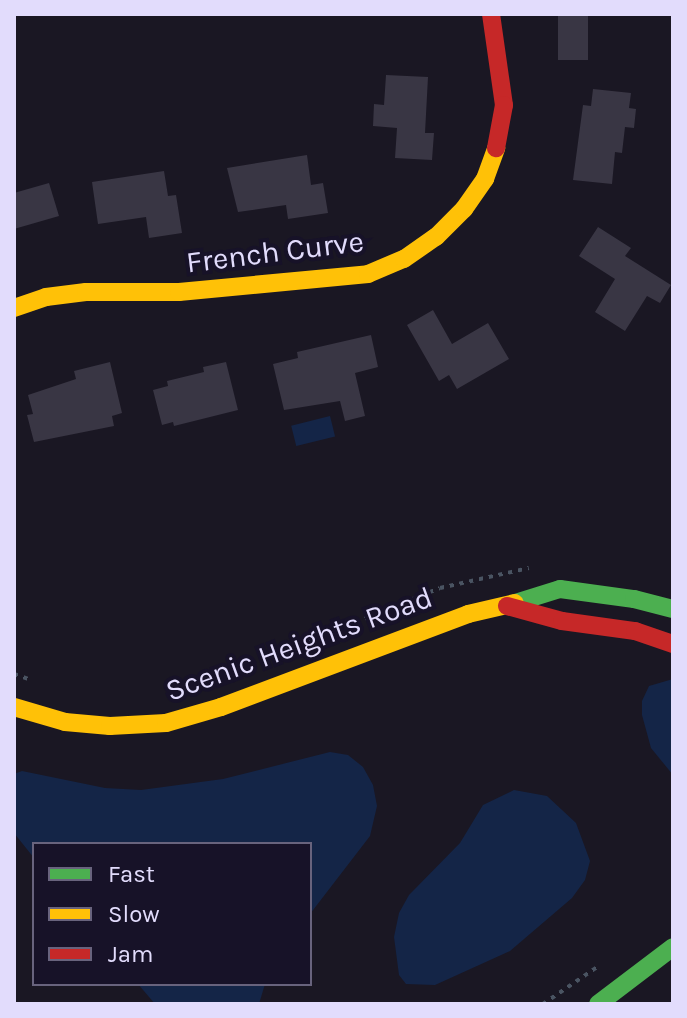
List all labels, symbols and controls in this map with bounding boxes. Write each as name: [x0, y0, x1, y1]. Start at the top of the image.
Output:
street label: French Curve: [184, 223, 366, 281]
street label: Scenic Heights Road: [161, 579, 437, 709]
legend: [32, 842, 312, 986]
text: Fast: [108, 860, 155, 888]
text: Slow: [108, 900, 160, 928]
text: Jam: [108, 940, 153, 968]

